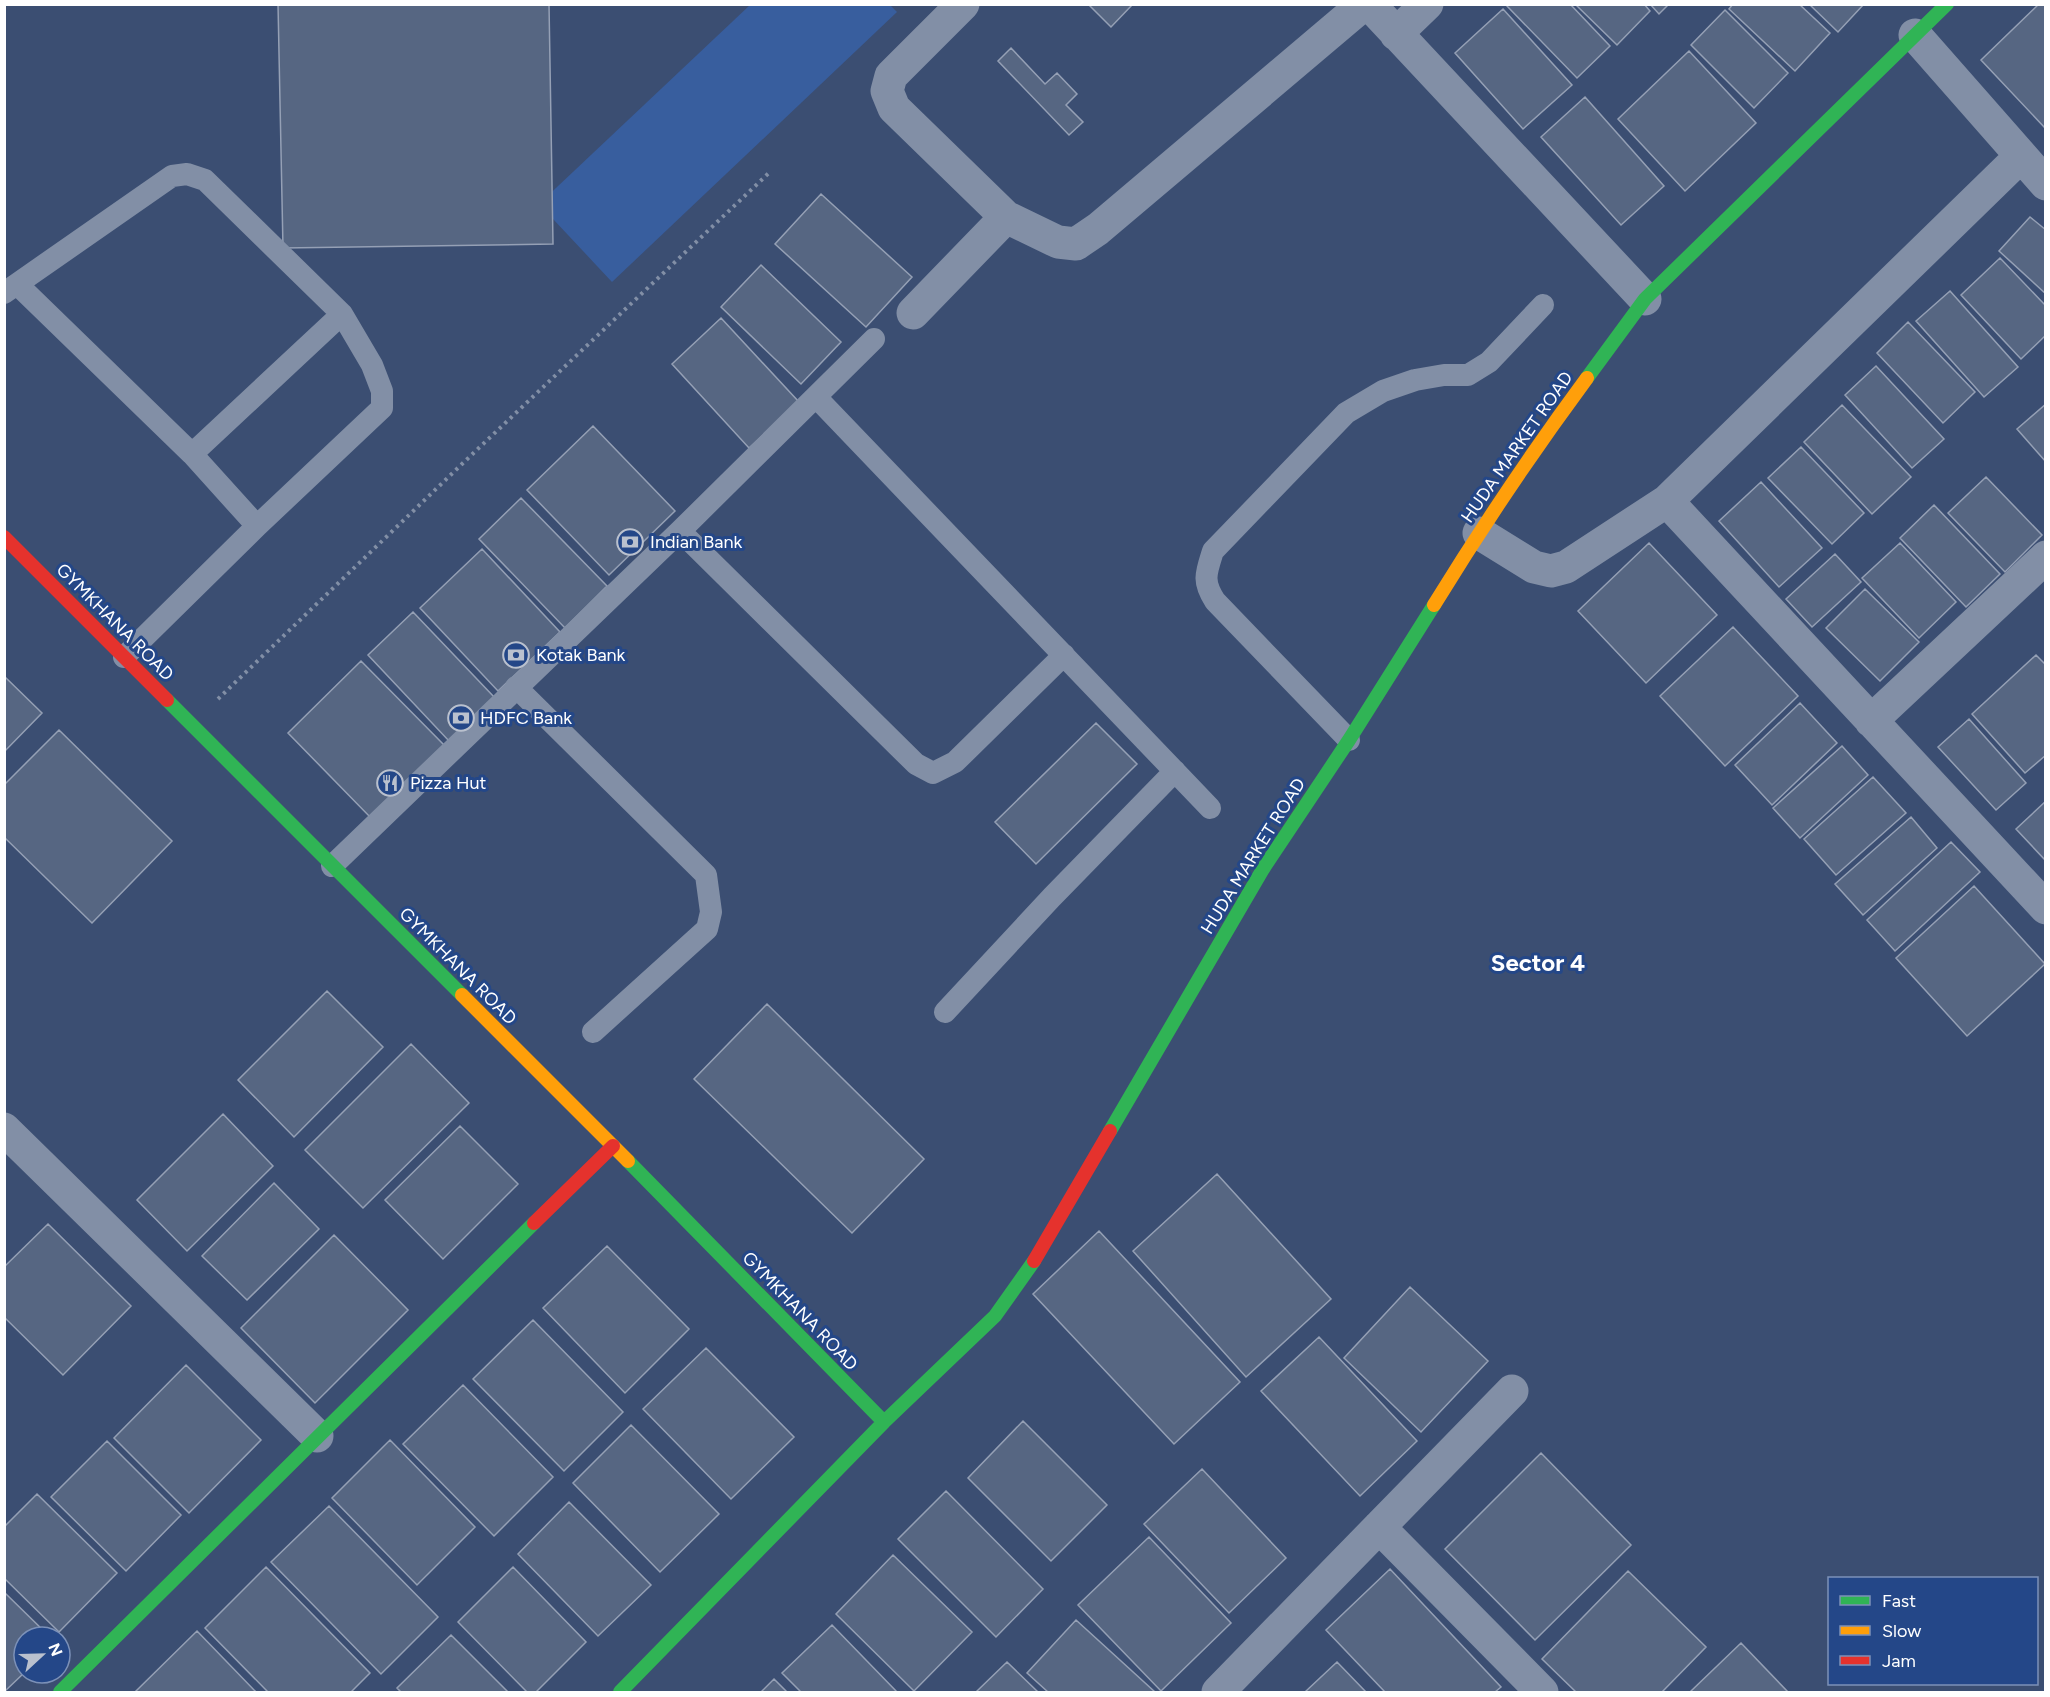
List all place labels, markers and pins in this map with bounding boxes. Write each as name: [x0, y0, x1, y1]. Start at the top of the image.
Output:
bank icon: Indian Bank: [615, 527, 645, 557]
place label: Indian Bank: [650, 531, 743, 553]
bank icon: Kotak Bank: [501, 640, 531, 670]
place label: Kotak Bank: [536, 644, 626, 666]
bank icon: HDFC Bank: [446, 703, 476, 733]
place label: HDFC Bank: [480, 707, 572, 729]
restaurant icon: Pizza Hut: [375, 768, 405, 798]
place label: Pizza Hut: [410, 772, 486, 794]

